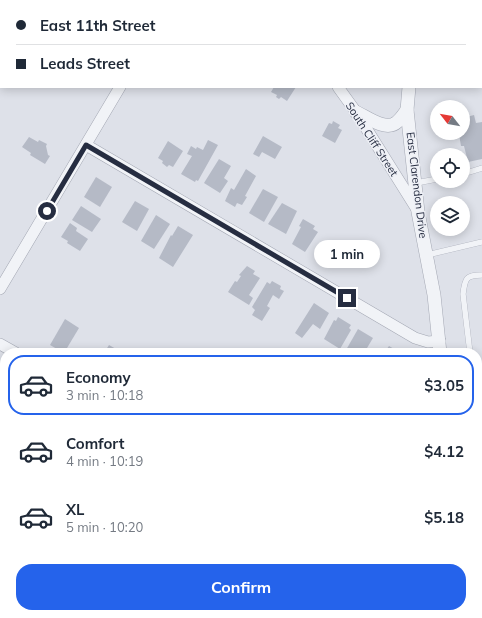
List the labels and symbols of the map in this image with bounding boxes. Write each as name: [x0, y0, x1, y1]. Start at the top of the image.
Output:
street label: South Cliff Street: [343, 99, 401, 179]
north arrow: [430, 100, 470, 140]
street label: East Clarendon Drive: [404, 131, 430, 239]
route start: [38, 202, 56, 220]
callout: 1 min: [314, 240, 380, 268]
route end: [338, 289, 356, 307]

